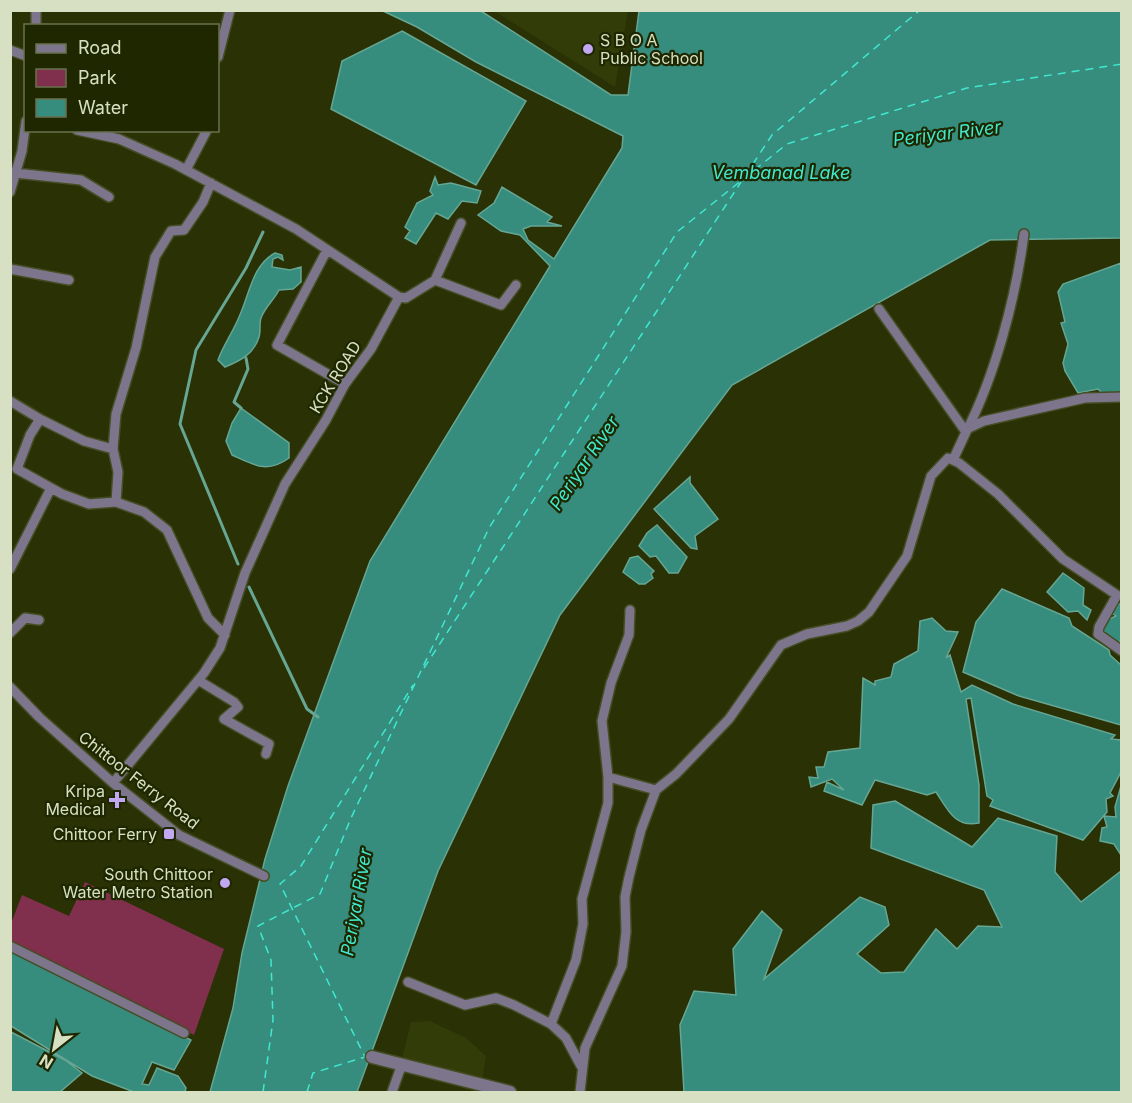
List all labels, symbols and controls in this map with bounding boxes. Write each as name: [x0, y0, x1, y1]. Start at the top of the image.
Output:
legend: [24, 24, 219, 132]
place label: S B O A Public School: [600, 30, 703, 68]
text: Road: [78, 37, 121, 58]
marker: S B O A Public School: [581, 42, 595, 56]
text: Park: [78, 67, 117, 88]
text: Water: [78, 97, 128, 118]
water label: Periyar River: [892, 116, 1003, 150]
water label: Vembanad Lake: [712, 162, 850, 183]
street label: KCK ROAD: [305, 337, 365, 417]
water label: Periyar River: [545, 411, 624, 514]
street label: Chittoor Ferry Road: [75, 727, 203, 833]
place label: Kripa Medical: [45, 781, 105, 819]
marker: Kripa Medical: [110, 793, 124, 807]
place label: Chittoor Ferry: [53, 824, 157, 844]
marker: Chittoor Ferry: [162, 827, 176, 841]
water label: Periyar River: [336, 845, 376, 957]
place label: South Chittoor Water Metro Station: [63, 864, 213, 902]
marker: South Chittoor Water Metro Station: [218, 876, 232, 890]
north arrow: [24, 1019, 84, 1079]
text: N: [36, 1050, 57, 1074]

